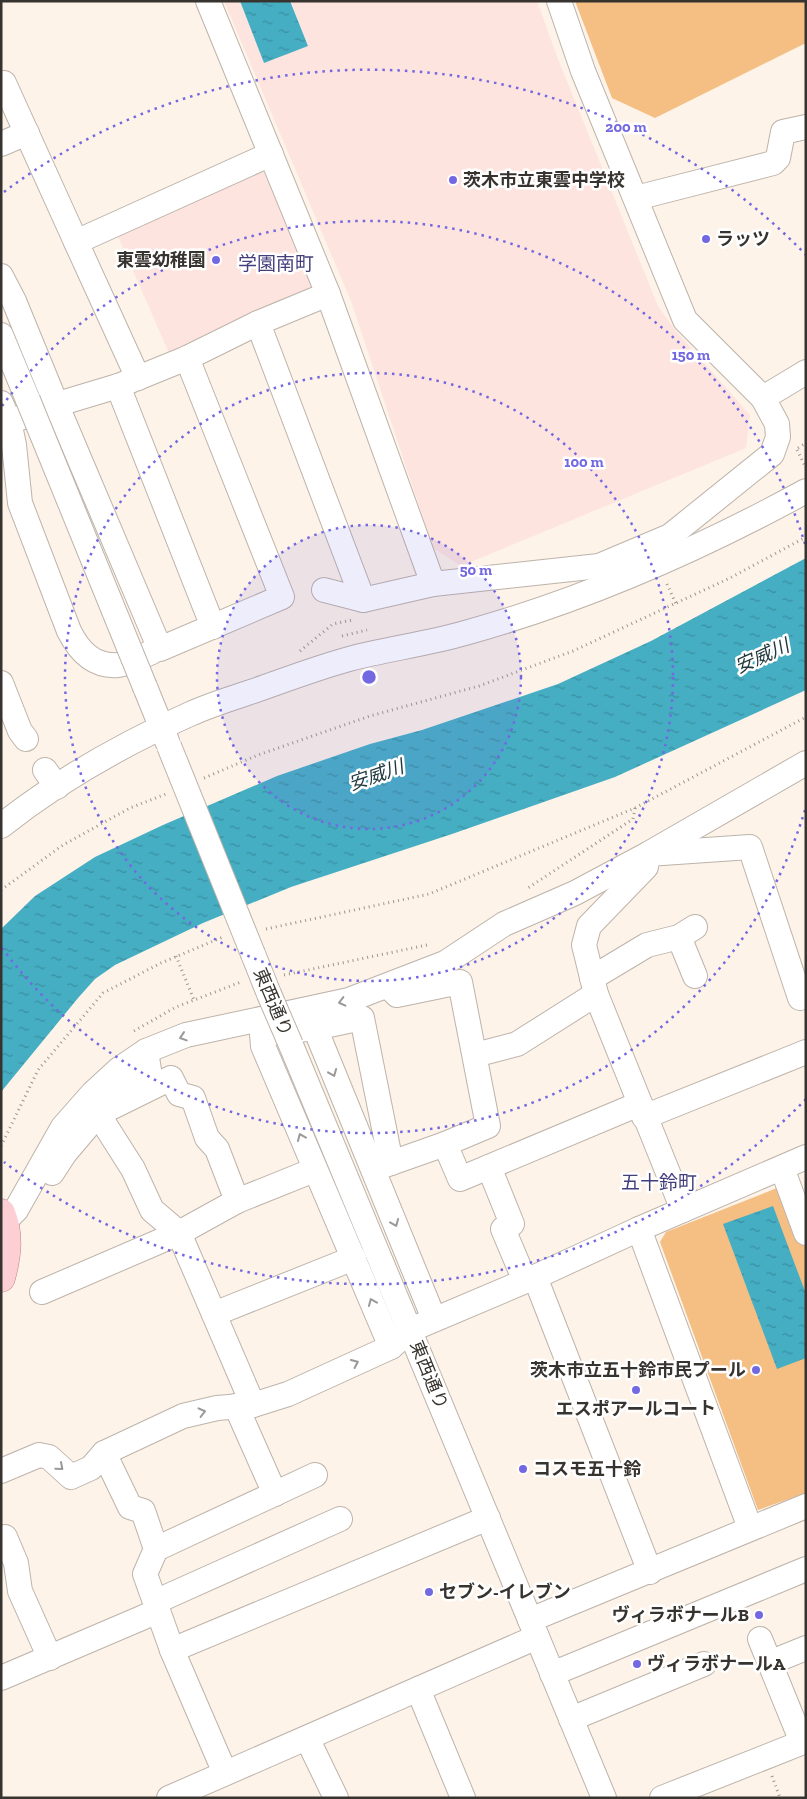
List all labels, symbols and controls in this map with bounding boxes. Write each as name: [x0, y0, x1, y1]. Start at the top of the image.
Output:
text: 200 m: [605, 118, 647, 136]
place label: 茨木市立東雲中学校: [463, 169, 625, 191]
marker: 茨木市立東雲中学校: [447, 174, 459, 186]
place label: ラッツ: [716, 228, 770, 250]
marker: ラッツ: [700, 233, 712, 245]
place label: 東雲幼稚園: [116, 249, 206, 271]
district label: 学園南町: [238, 252, 314, 275]
marker: 東雲幼稚園: [210, 254, 222, 266]
text: 150 m: [672, 346, 710, 364]
text: 100 m: [564, 453, 604, 471]
text: 50 m: [460, 561, 492, 579]
water label: 安威川: [731, 633, 795, 678]
centre of rings: [360, 668, 378, 686]
water label: 安威川: [345, 754, 409, 795]
street label: 東西通り: [249, 965, 297, 1039]
one-way arrow: [337, 996, 346, 1007]
one-way arrow: [180, 1031, 188, 1041]
one-way arrow: [327, 1068, 337, 1077]
one-way arrow: [296, 1133, 306, 1141]
district label: 五十鈴町: [621, 1171, 697, 1194]
one-way arrow: [388, 1218, 399, 1227]
one-way arrow: [368, 1298, 378, 1307]
street label: 東西通り: [405, 1338, 453, 1412]
one-way arrow: [350, 1359, 359, 1369]
place label: 茨木市立五十鈴市民プール: [530, 1359, 746, 1381]
marker: 茨木市立五十鈴市民プール: [750, 1364, 762, 1376]
marker: エスポアールコート: [630, 1384, 642, 1396]
place label: エスポアールコート: [556, 1398, 716, 1420]
one-way arrow: [197, 1407, 206, 1418]
place label: コスモ五十鈴: [533, 1458, 642, 1480]
one-way arrow: [55, 1461, 64, 1470]
marker: コスモ五十鈴: [517, 1463, 529, 1475]
place label: セブン-イレブン: [439, 1581, 571, 1603]
marker: セブン-イレブン: [423, 1586, 435, 1598]
place label: ヴィラボナールB: [612, 1604, 749, 1626]
marker: ヴィラボナールB: [753, 1609, 765, 1621]
place label: ヴィラボナールA: [647, 1653, 786, 1675]
marker: ヴィラボナールA: [631, 1658, 643, 1670]

